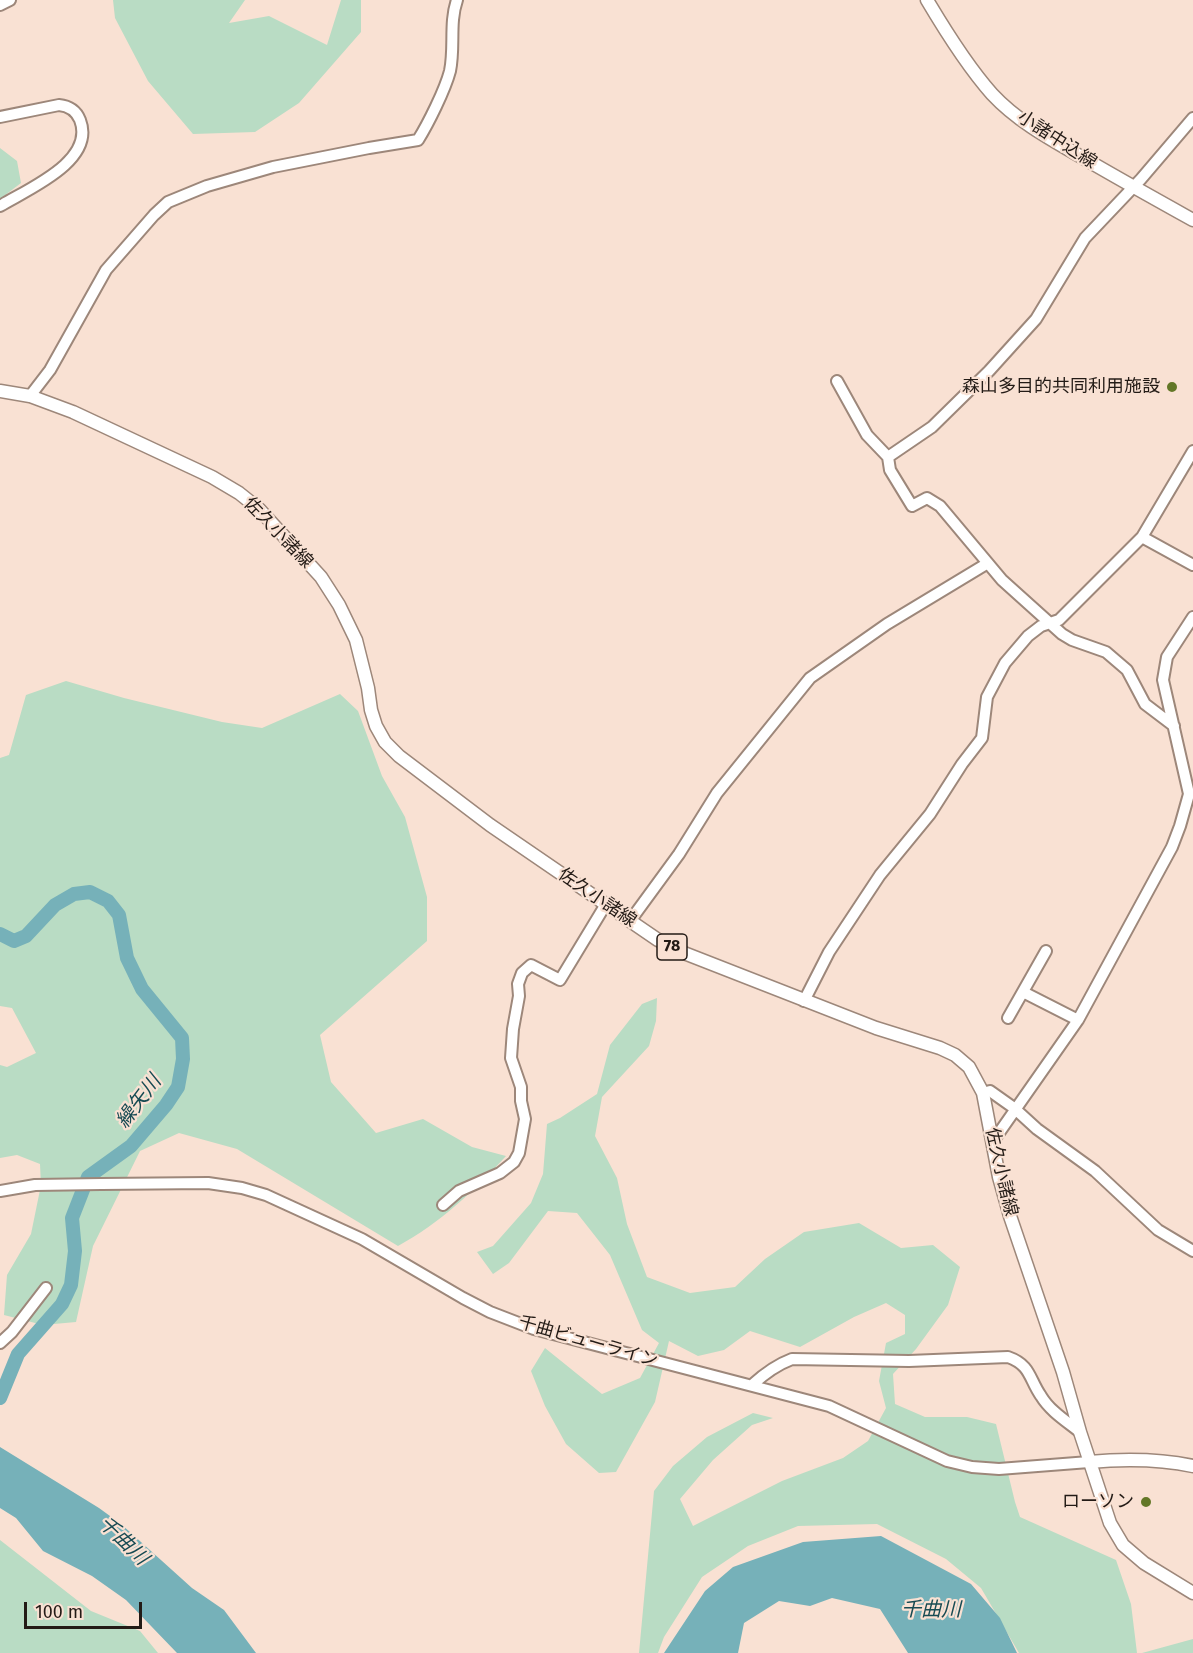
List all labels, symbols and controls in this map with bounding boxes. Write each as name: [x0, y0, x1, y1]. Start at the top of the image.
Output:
street label: 小諸中込線: [1013, 106, 1101, 174]
place label: 森山多目的共同利用施設: [962, 376, 1160, 398]
marker: 森山多目的共同利用施設: [1165, 380, 1179, 394]
street label: 佐久小諸線: [239, 493, 317, 573]
street label: 佐久小諸線: [554, 864, 640, 932]
road number: 78: [657, 934, 687, 960]
water label: 繰矢川: [111, 1071, 167, 1133]
street label: 佐久小諸線: [980, 1126, 1022, 1218]
street label: 千曲ビューライン: [516, 1312, 660, 1372]
place label: ローソン: [1062, 1491, 1134, 1513]
marker: ローソン: [1139, 1495, 1153, 1509]
water label: 千曲川: [93, 1512, 153, 1570]
scale bar: [27, 1590, 146, 1628]
water label: 千曲川: [901, 1598, 961, 1622]
text: 100 m: [35, 1601, 83, 1623]

